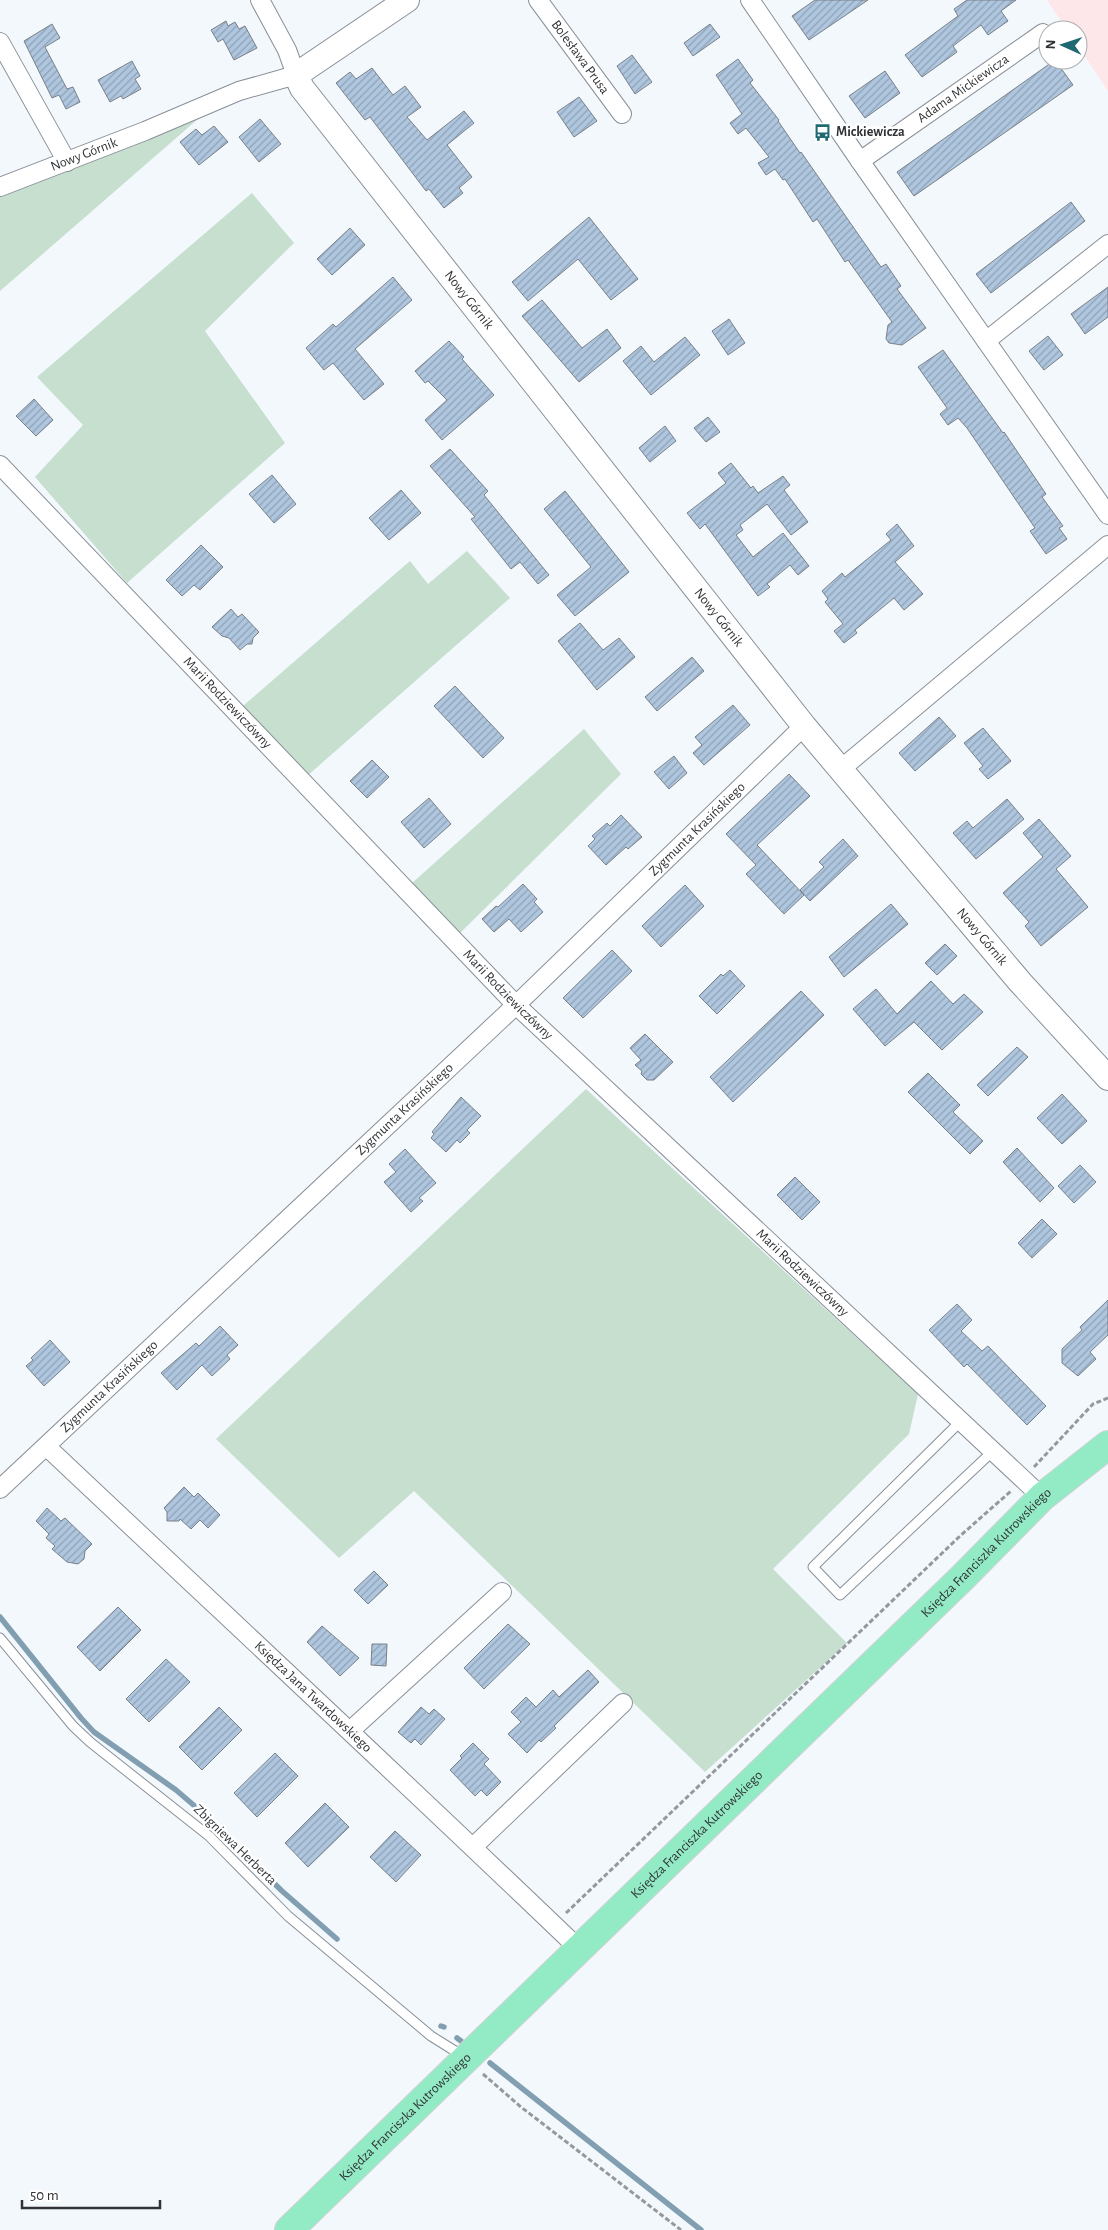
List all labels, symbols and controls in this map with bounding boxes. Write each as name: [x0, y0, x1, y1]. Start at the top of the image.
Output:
street label: Bolesława Prusa: [548, 18, 612, 97]
north arrow: [1038, 20, 1088, 70]
text: N: [1044, 39, 1058, 50]
street label: Adama Mickiewicza: [915, 52, 1012, 125]
bus stop icon: Mickiewicza: [812, 122, 832, 142]
place label: Mickiewicza: [836, 125, 905, 139]
street label: Nowy Górnik: [49, 135, 120, 174]
street label: Nowy Górnik: [442, 268, 496, 332]
street label: Nowy Górnik: [691, 586, 746, 650]
street label: Marii Rodziewiczówny: [181, 654, 274, 751]
street label: Zygmunta Krasińskiego: [647, 780, 748, 879]
street label: Nowy Górnik: [954, 906, 1010, 969]
street label: Marii Rodziewiczówny: [460, 947, 555, 1043]
street label: Zygmunta Krasińskiego: [354, 1061, 456, 1158]
street label: Marii Rodziewiczówny: [753, 1226, 851, 1319]
street label: Zygmunta Krasińskiego: [58, 1338, 161, 1435]
street label: Księdza Franciszka Kutrowskiego: [919, 1485, 1054, 1620]
street label: Księdza Jana Twardowskiego: [252, 1639, 374, 1755]
street label: Księdza Franciszka Kutrowskiego: [628, 1768, 766, 1902]
street label: Zbigniewa Herberta: [191, 1802, 280, 1888]
street label: Księdza Franciszka Kutrowskiego: [337, 2050, 474, 2184]
scale bar: [22, 2178, 160, 2210]
text: 50 m: [30, 2188, 59, 2203]

